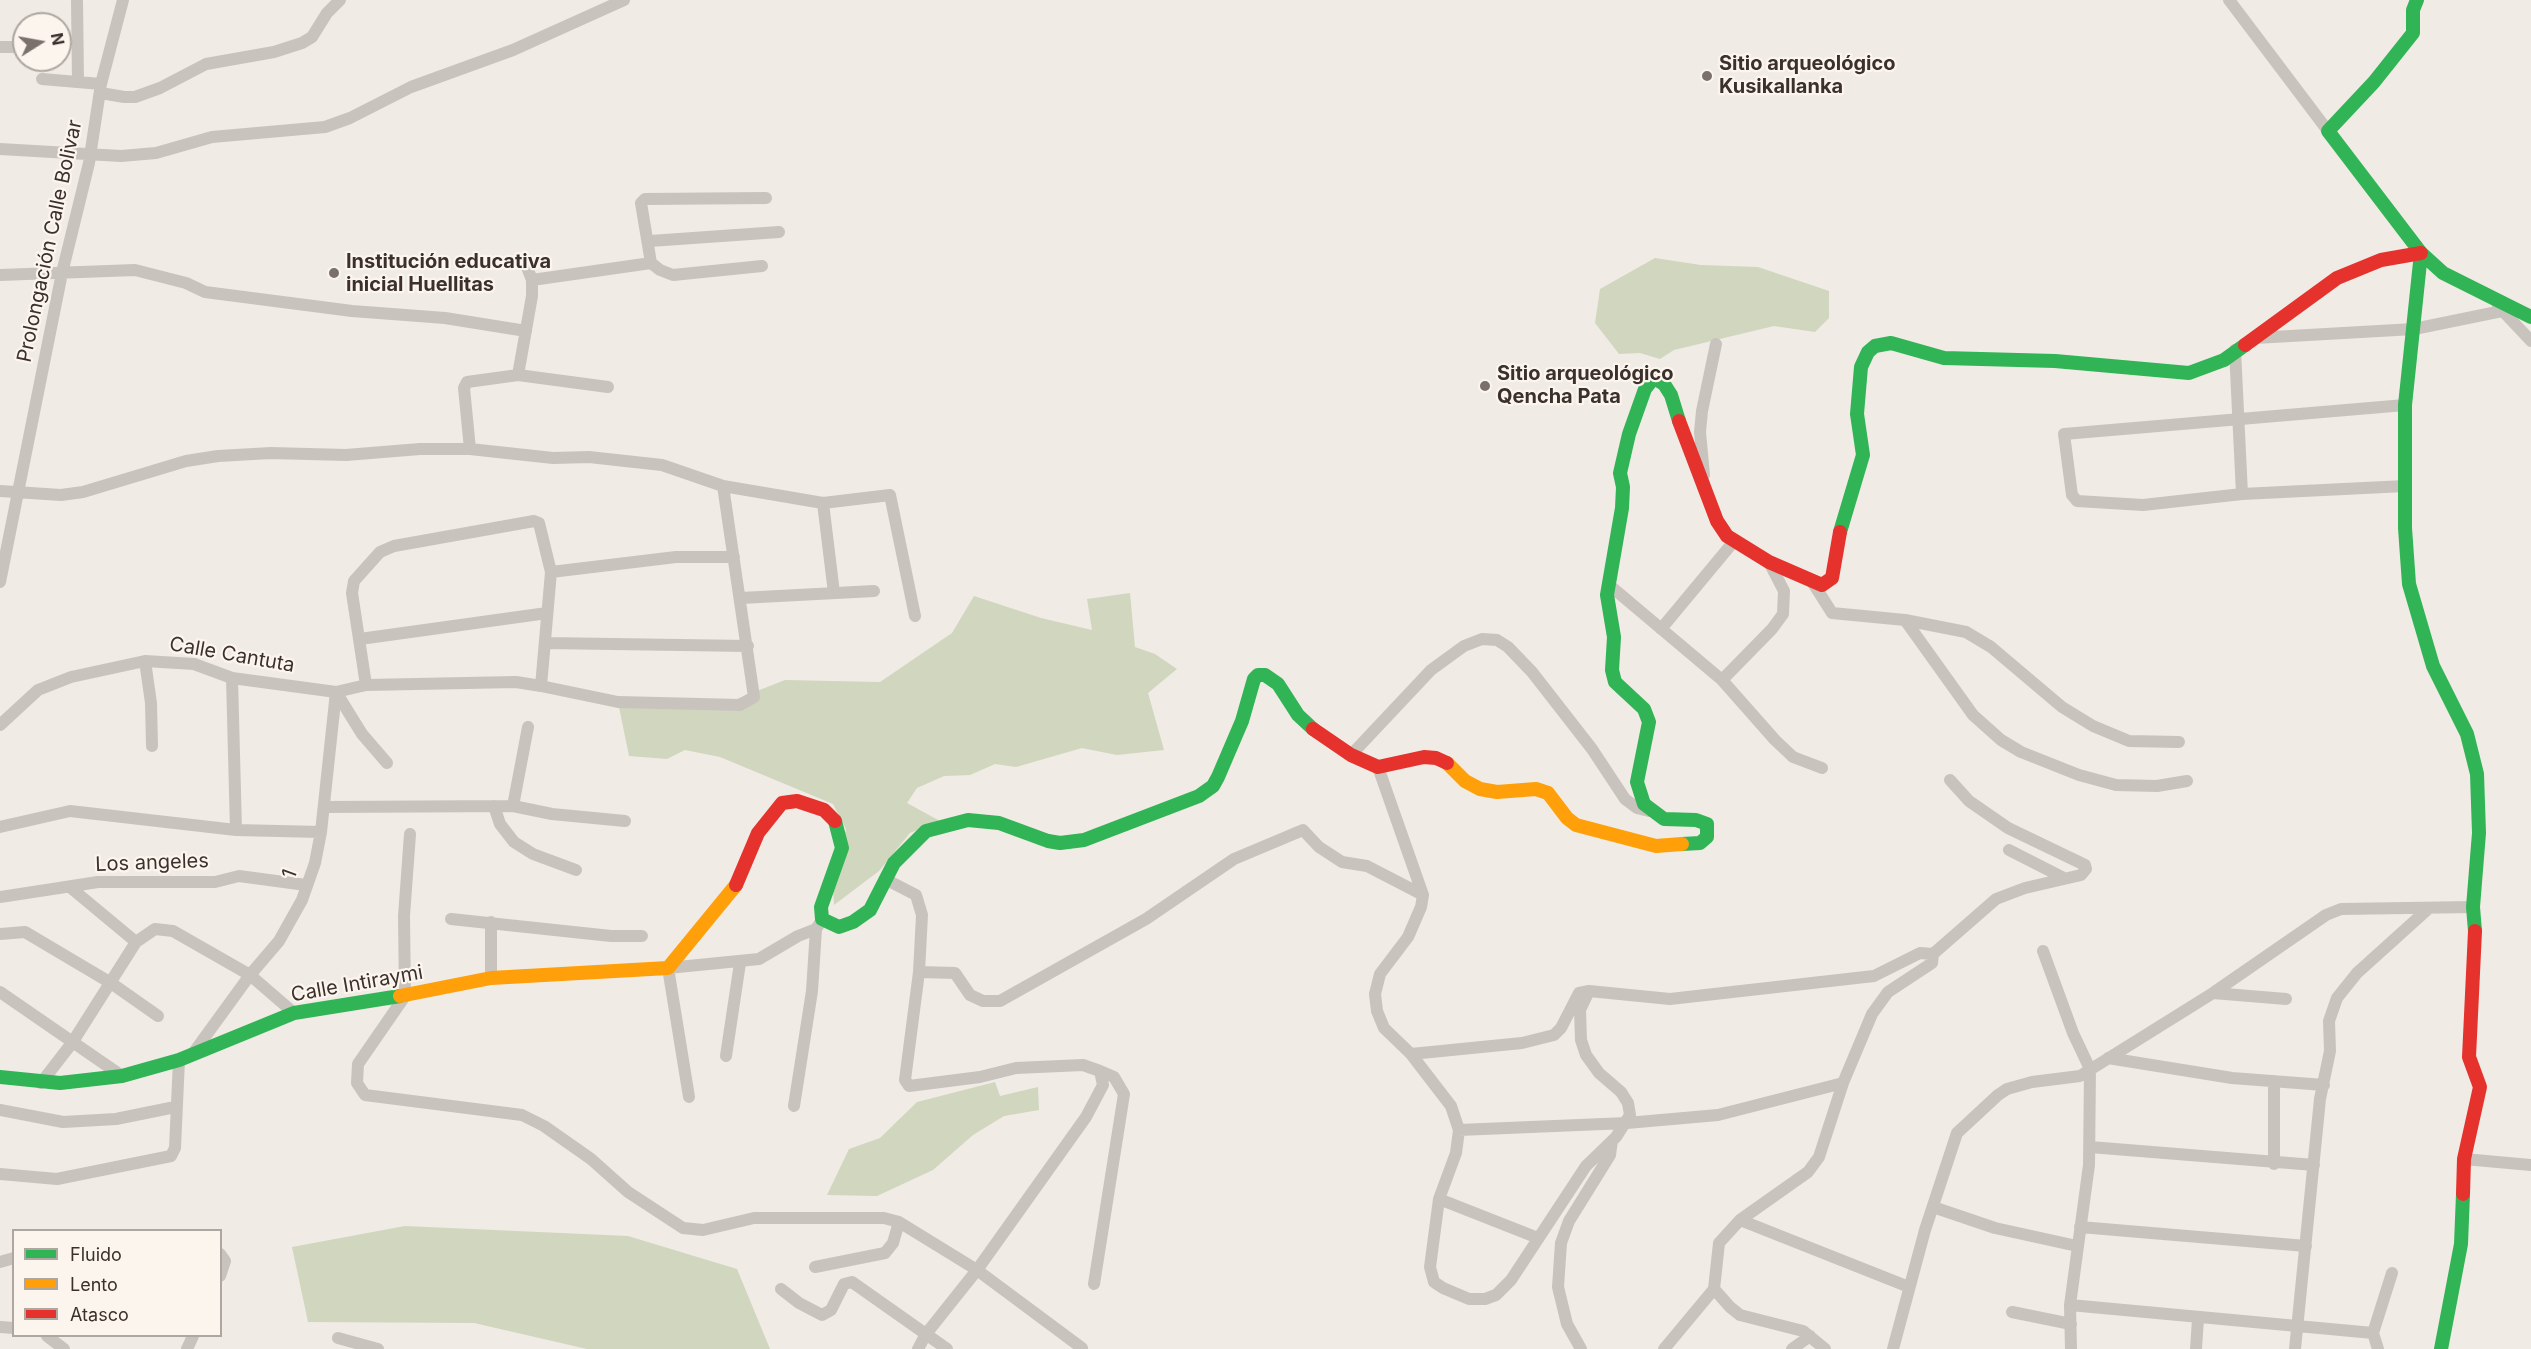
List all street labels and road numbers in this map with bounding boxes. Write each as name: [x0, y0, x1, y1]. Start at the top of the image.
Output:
street label: Prolongación Calle Bolivar: [13, 118, 87, 364]
street label: Calle Cantuta: [168, 632, 296, 678]
street label: Los angeles: [95, 849, 209, 877]
street label: 1: [277, 866, 303, 882]
street label: Calle Intiraymi: [289, 961, 425, 1007]

